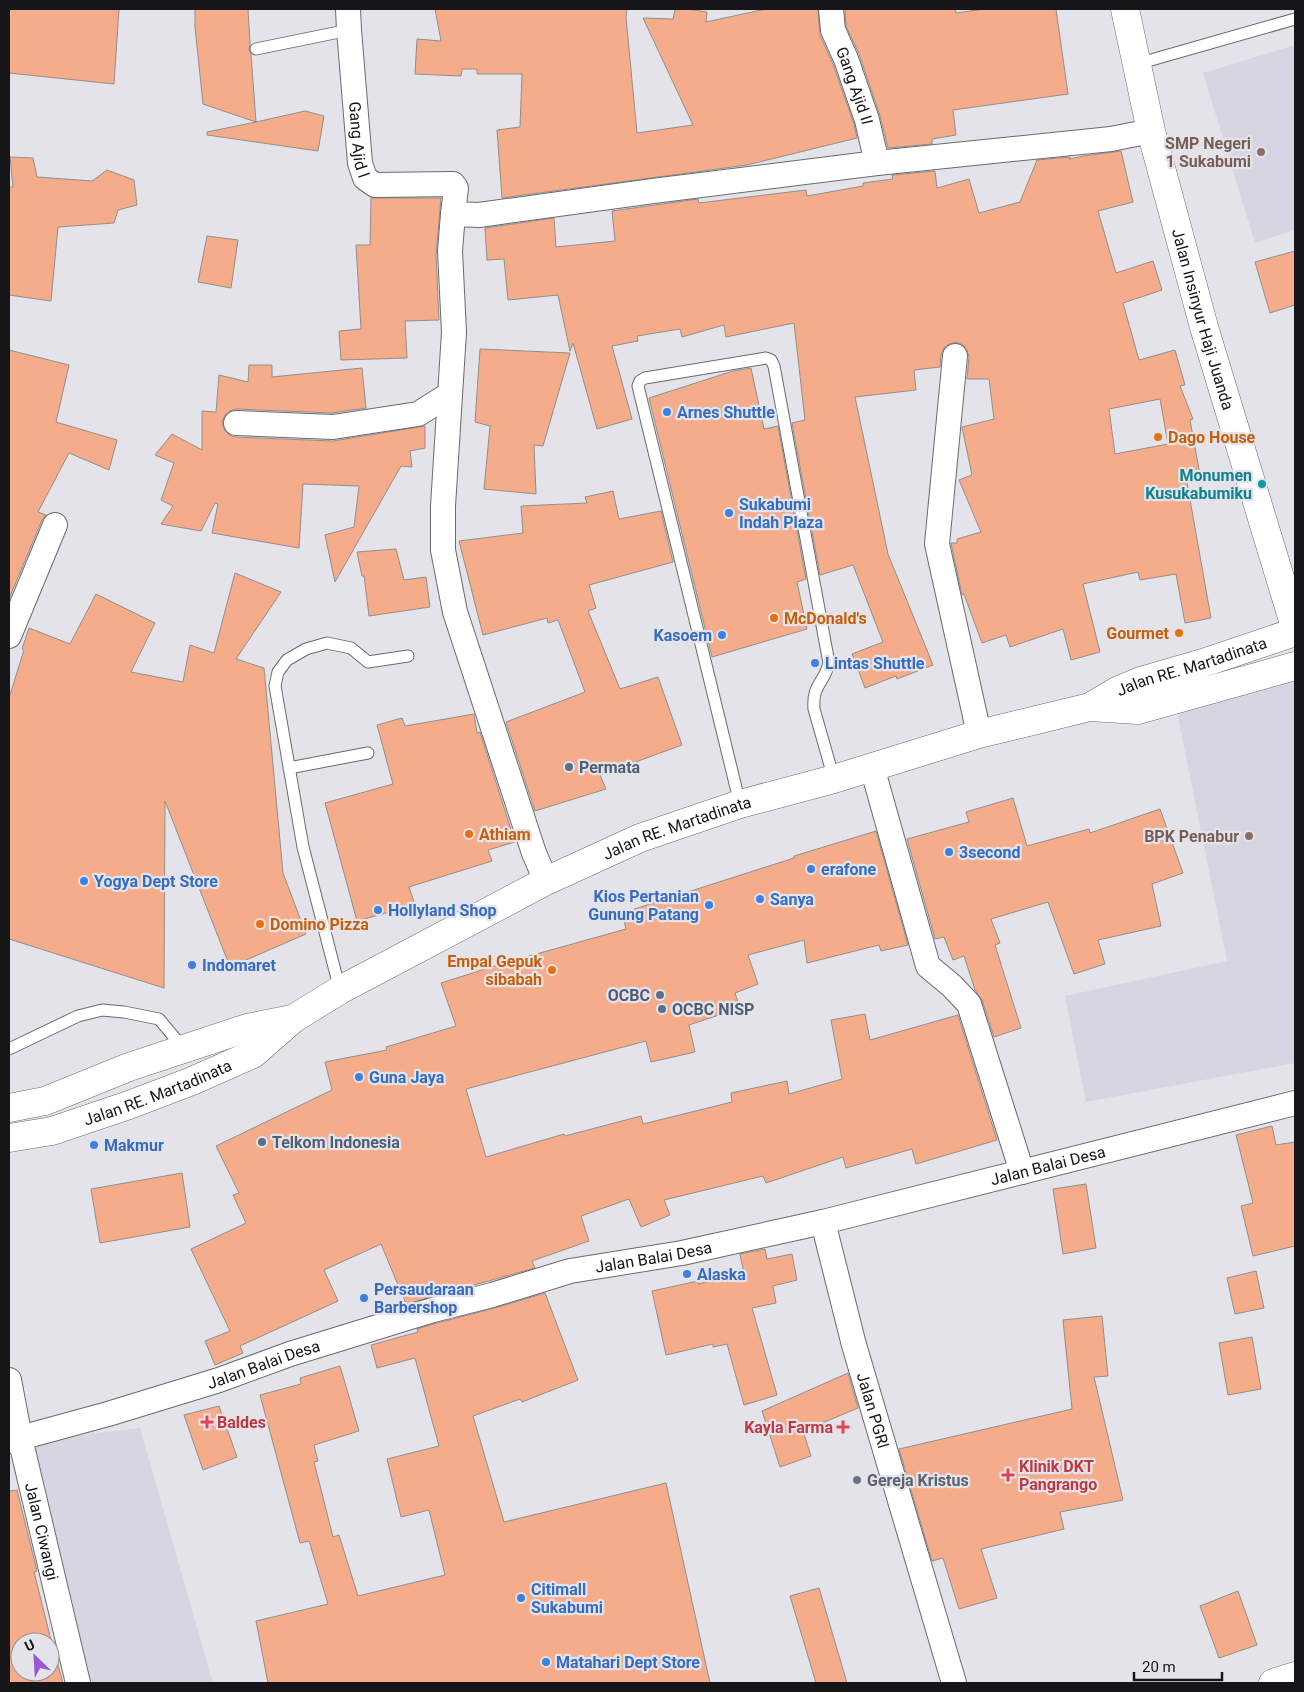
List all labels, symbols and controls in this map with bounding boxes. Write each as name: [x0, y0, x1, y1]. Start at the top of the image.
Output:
street label: Gang Ajid II: [832, 44, 877, 126]
street label: Gang Ajid l: [345, 101, 374, 180]
place label: SMP Negeri 1 Sukabumi: [1165, 134, 1251, 171]
marker: SMP Negeri 1 Sukabumi: [1255, 146, 1267, 158]
street label: Jalan Insinyur Haji Juanda: [1168, 226, 1238, 412]
place label: Arnes Shuttle: [677, 403, 775, 422]
marker: Arnes Shuttle: [661, 406, 673, 418]
place label: Dago House: [1168, 428, 1256, 447]
marker: Dago House: [1152, 431, 1164, 443]
place label: Monumen Kusukabumiku: [1145, 466, 1252, 503]
marker: Monumen Kusukabumiku: [1256, 478, 1268, 490]
place label: Sukabumi Indah Plaza: [739, 495, 823, 532]
marker: Sukabumi Indah Plaza: [723, 507, 735, 519]
place label: McDonald's: [784, 609, 867, 628]
marker: McDonald's: [768, 612, 780, 624]
place label: Gourmet: [1106, 624, 1170, 643]
place label: Kasoem: [654, 626, 712, 645]
marker: Gourmet: [1173, 627, 1185, 639]
marker: Kasoem: [716, 629, 728, 641]
street label: Jalan RE. Martadinata: [1113, 633, 1269, 700]
place label: Lintas Shuttle: [825, 654, 925, 673]
marker: Lintas Shuttle: [809, 657, 821, 669]
place label: Permata: [579, 758, 641, 777]
marker: Permata: [563, 761, 575, 773]
street label: Jalan RE. Martadinata: [599, 792, 753, 863]
place label: Athiam: [479, 825, 531, 844]
place label: BPK Penabur: [1144, 827, 1239, 846]
marker: Athiam: [463, 828, 475, 840]
marker: BPK Penabur: [1243, 830, 1255, 842]
place label: 3second: [959, 843, 1020, 862]
marker: 3second: [943, 846, 955, 858]
place label: erafone: [821, 860, 877, 879]
marker: erafone: [805, 863, 817, 875]
place label: Yogya Dept Store: [94, 872, 218, 891]
marker: Yogya Dept Store: [78, 875, 90, 887]
place label: Kios Pertanian Gunung Patang: [588, 887, 699, 924]
place label: Sanya: [770, 890, 814, 909]
marker: Sanya: [754, 893, 766, 905]
marker: Kios Pertanian Gunung Patang: [703, 899, 715, 911]
place label: Hollyland Shop: [388, 901, 496, 920]
marker: Hollyland Shop: [372, 904, 384, 916]
place label: Domino Pizza: [270, 915, 369, 934]
marker: Domino Pizza: [254, 918, 266, 930]
place label: Empal Gepuk sibabah: [447, 952, 542, 989]
place label: Indomaret: [202, 956, 276, 975]
marker: Indomaret: [186, 959, 198, 971]
marker: Empal Gepuk sibabah: [546, 964, 558, 976]
place label: OCBC: [608, 986, 650, 1005]
marker: OCBC: [654, 989, 666, 1001]
place label: OCBC NISP: [672, 1000, 754, 1019]
marker: OCBC NISP: [656, 1003, 668, 1015]
street label: Jalan RE. Martadinata: [81, 1055, 234, 1129]
place label: Guna Jaya: [369, 1068, 445, 1087]
marker: Guna Jaya: [353, 1071, 365, 1083]
place label: Telkom Indonesia: [272, 1133, 400, 1152]
place label: Makmur: [104, 1136, 164, 1155]
marker: Telkom Indonesia: [256, 1136, 268, 1148]
marker: Makmur: [88, 1139, 100, 1151]
street label: Jalan Balai Desa: [988, 1142, 1107, 1189]
street label: Jalan Balai Desa: [594, 1237, 713, 1276]
place label: Alaska: [697, 1265, 746, 1284]
marker: Alaska: [681, 1268, 693, 1280]
place label: Persaudaraan Barbershop: [374, 1280, 474, 1317]
marker: Persaudaraan Barbershop: [358, 1292, 370, 1304]
street label: Jalan Balai Desa: [205, 1336, 322, 1393]
street label: Jalan PGRI: [853, 1370, 894, 1451]
place label: Baldes: [217, 1413, 266, 1432]
marker: Baldes: [201, 1416, 213, 1428]
place label: Kayla Farma: [744, 1418, 833, 1437]
marker: Kayla Farma: [837, 1421, 849, 1433]
place label: Klinik DKT Pangrango: [1019, 1457, 1097, 1494]
marker: Klinik DKT Pangrango: [1001, 1468, 1015, 1482]
place label: Gereja Kristus: [867, 1471, 969, 1490]
marker: Gereja Kristus: [851, 1474, 863, 1486]
street label: Jalan Ciwangi: [21, 1481, 63, 1582]
place label: Citimall Sukabumi: [531, 1580, 603, 1617]
marker: Citimall Sukabumi: [515, 1592, 527, 1604]
north arrow: [10, 1632, 60, 1682]
text: U: [22, 1636, 37, 1654]
scale bar: [1134, 1650, 1222, 1682]
place label: Matahari Dept Store: [556, 1653, 700, 1672]
marker: Matahari Dept Store: [540, 1656, 552, 1668]
text: 20 m: [1142, 1658, 1176, 1676]

